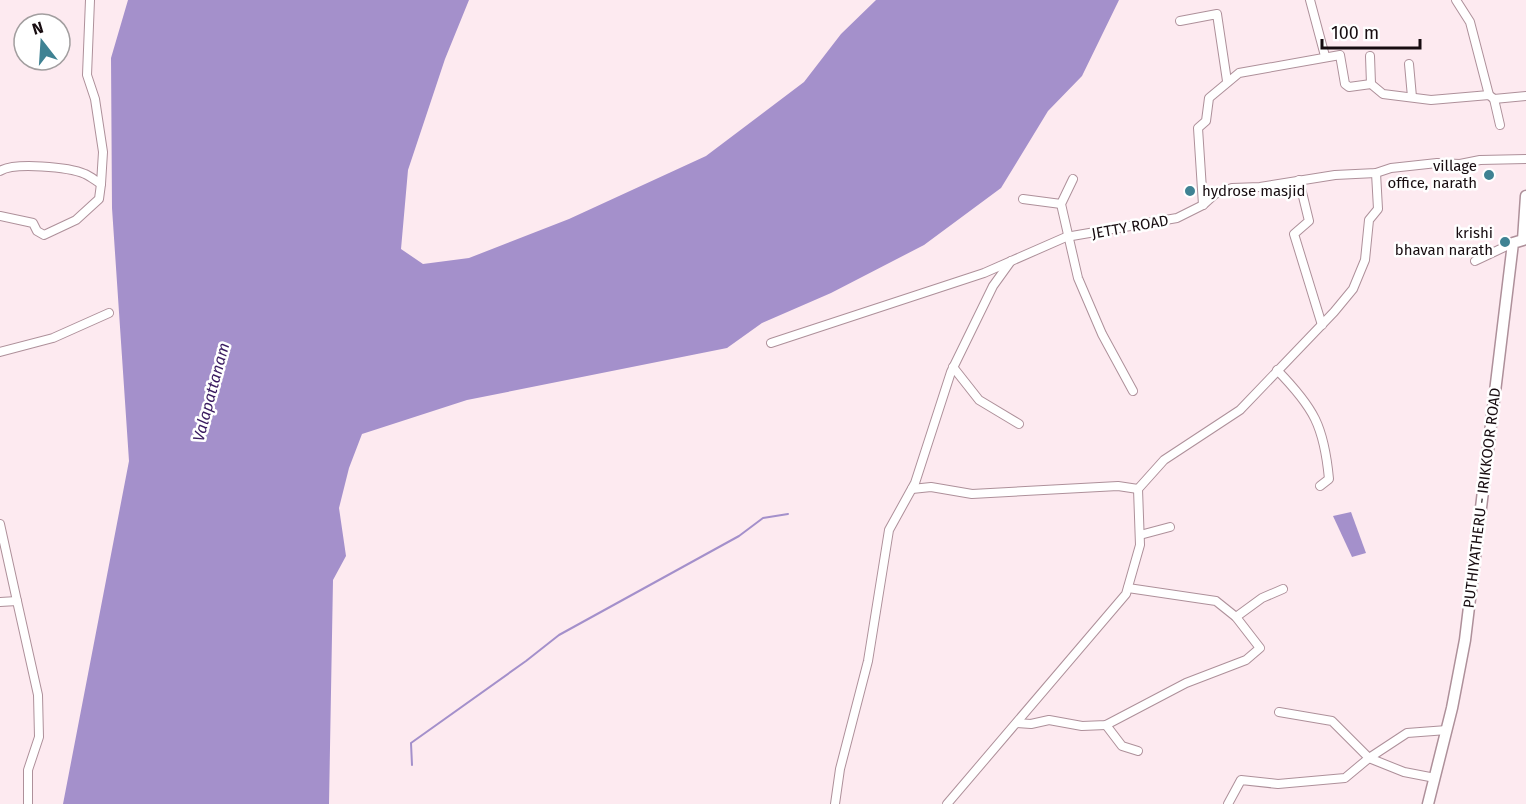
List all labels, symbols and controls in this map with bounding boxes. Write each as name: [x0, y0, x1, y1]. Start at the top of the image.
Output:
north arrow: [12, 12, 72, 72]
scale bar: [1322, 12, 1420, 50]
text: N: [30, 17, 46, 39]
text: 100 m: [1331, 22, 1379, 44]
place label: village office, narath: [1388, 157, 1477, 192]
marker: village office, narath: [1482, 168, 1496, 182]
place label: hydrose masjid: [1202, 182, 1306, 200]
marker: hydrose masjid: [1183, 184, 1197, 198]
street label: JETTY ROAD: [1090, 211, 1170, 243]
place label: krishi bhavan narath: [1395, 224, 1493, 259]
marker: krishi bhavan narath: [1498, 235, 1512, 249]
water label: Valapattanam: [189, 340, 233, 444]
street label: PUTHIYATHERU - IRIKKOOR ROAD: [1460, 387, 1504, 609]

